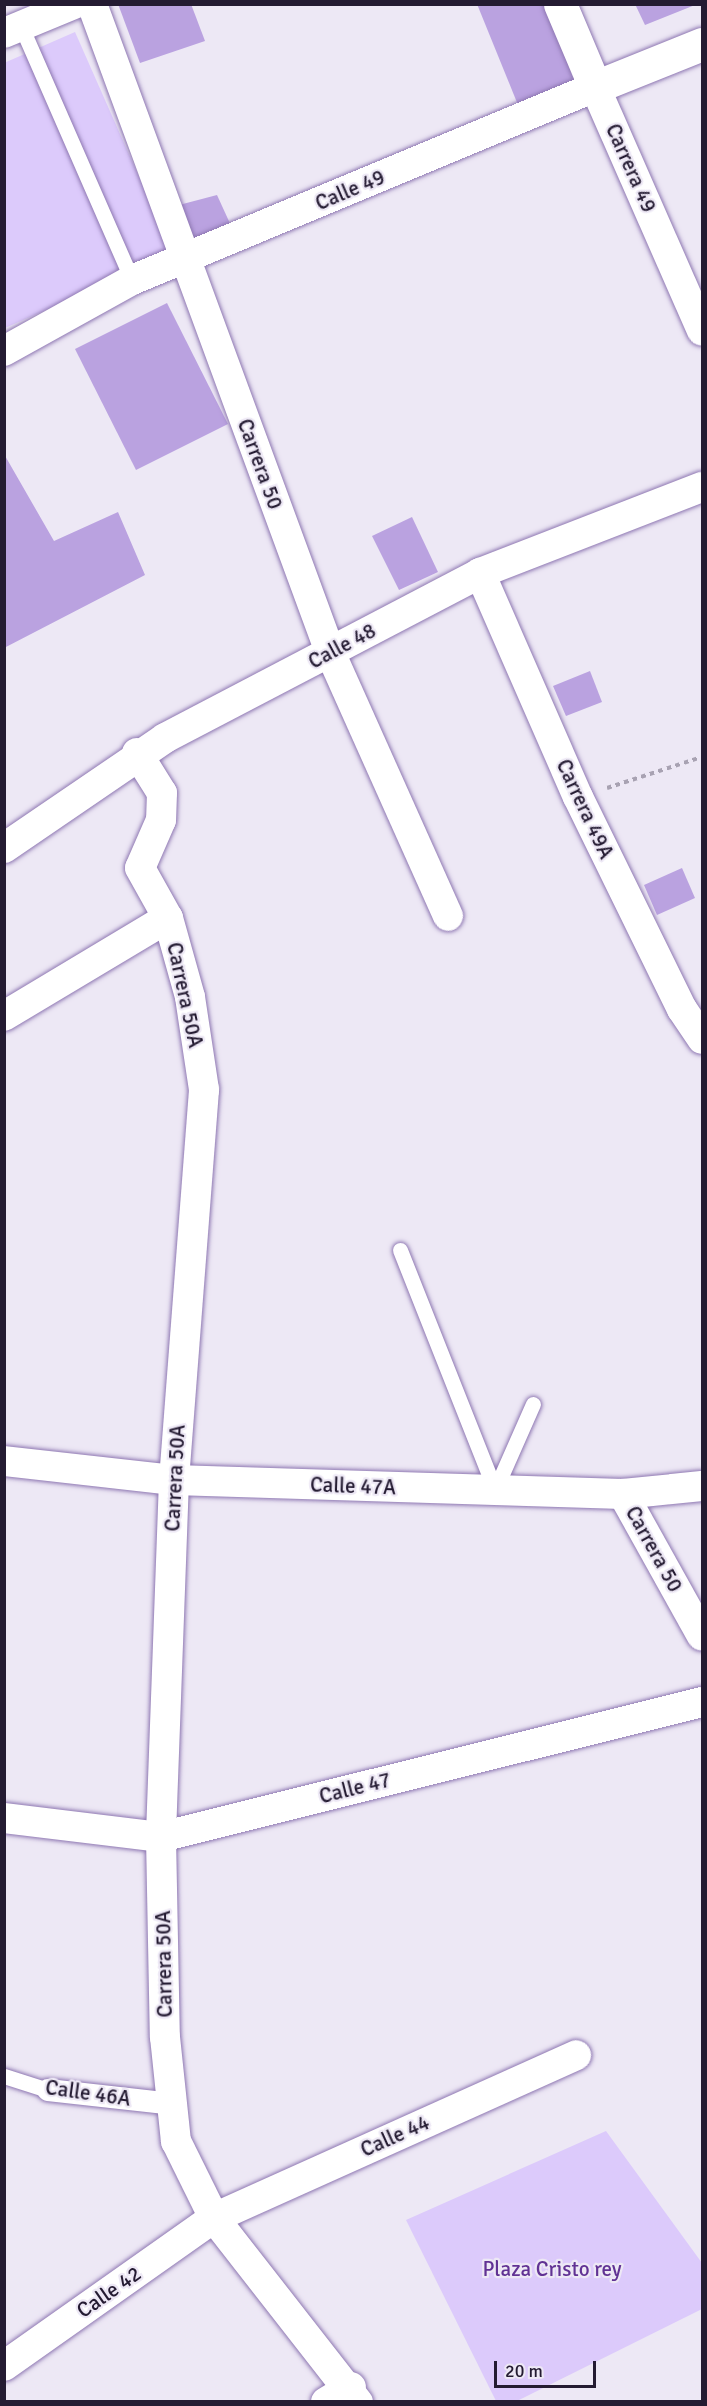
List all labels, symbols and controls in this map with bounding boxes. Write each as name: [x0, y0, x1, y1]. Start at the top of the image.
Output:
street label: Carrera 49: [600, 120, 662, 216]
street label: Calle 49: [312, 164, 388, 216]
street label: Carrera 50: [232, 415, 288, 513]
street label: Calle 48: [304, 618, 380, 674]
street label: Carrera 49A: [551, 755, 619, 863]
street label: Carrera 50A: [162, 940, 208, 1050]
street label: Carrera 50A: [160, 1424, 190, 1532]
street label: Calle 47A: [310, 1472, 396, 1500]
street label: Carrera 50: [620, 1502, 688, 1596]
street label: Calle 47: [317, 1767, 393, 1809]
street label: Carrera 50A: [150, 1910, 178, 2018]
street label: Calle 46A: [44, 2075, 132, 2111]
street label: Calle 44: [357, 2110, 433, 2162]
park label: Plaza Cristo rey: [482, 2256, 622, 2282]
street label: Calle 42: [72, 2261, 146, 2323]
scale bar: [497, 2349, 599, 2387]
text: 20 m: [505, 2360, 543, 2382]

